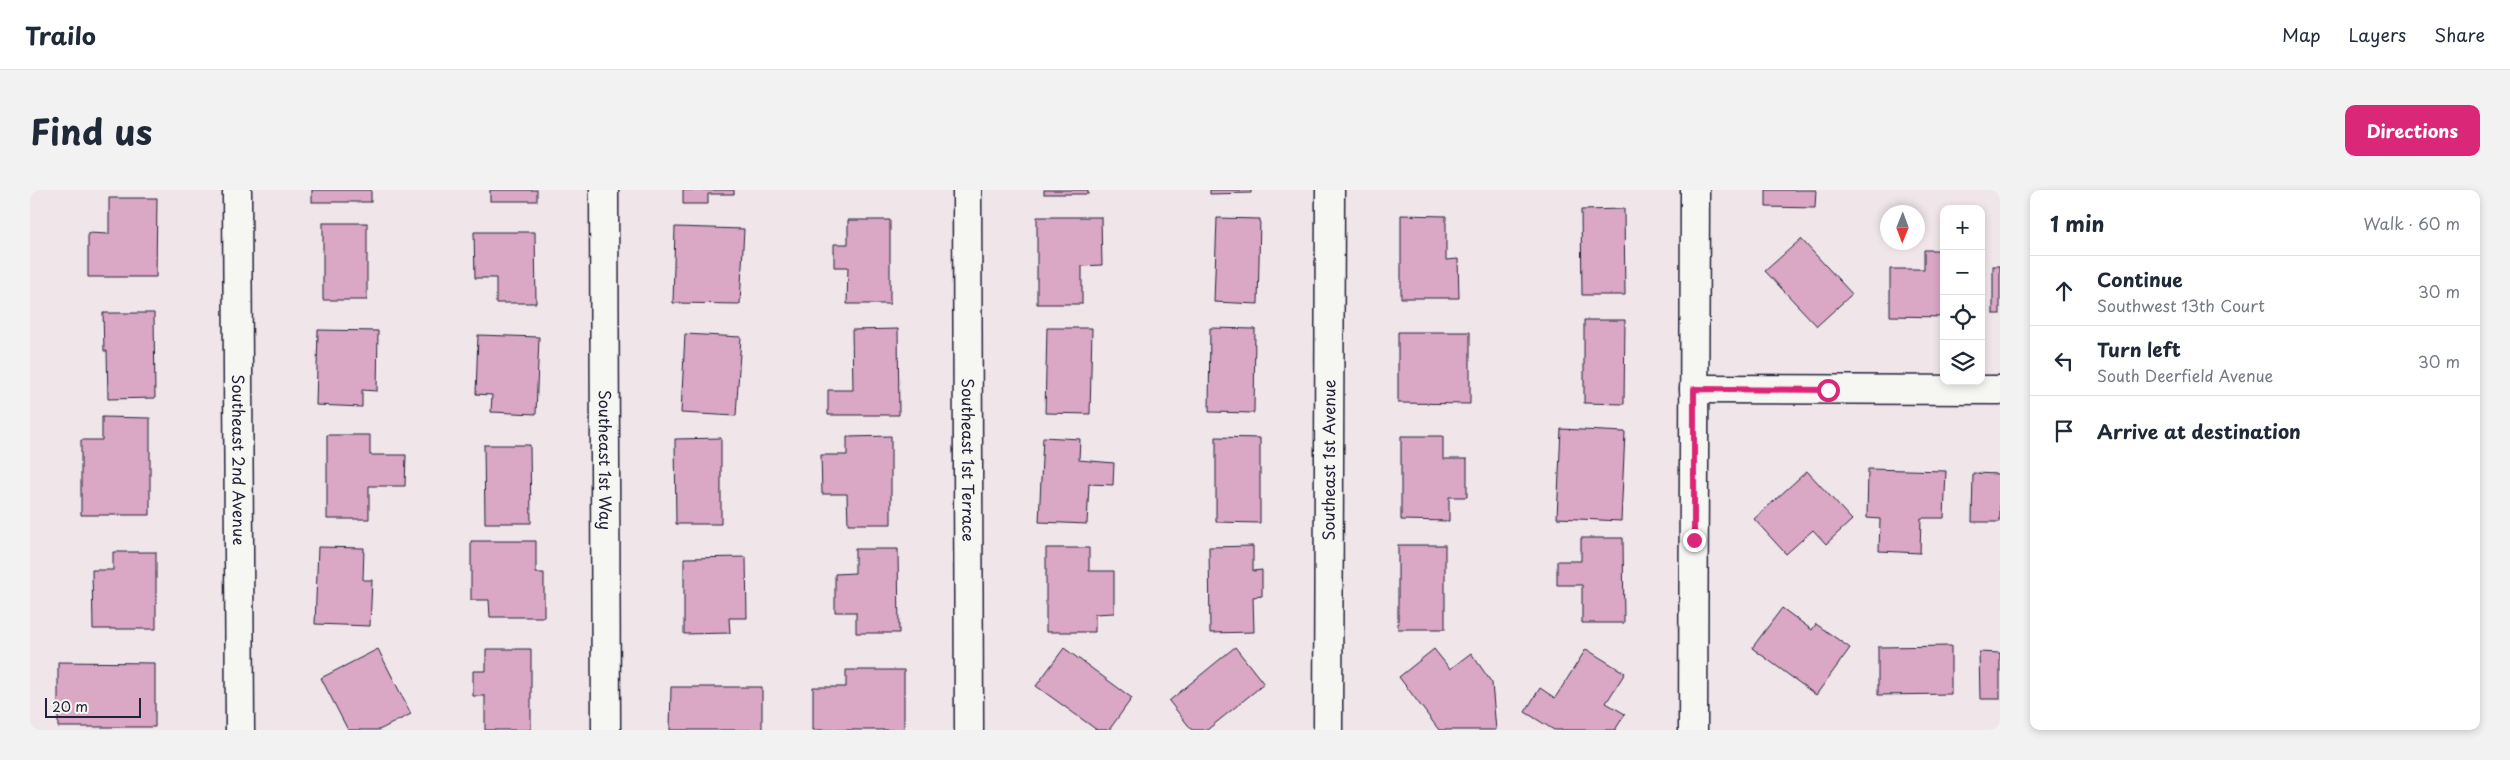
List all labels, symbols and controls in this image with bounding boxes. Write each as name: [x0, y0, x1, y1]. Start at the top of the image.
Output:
text: Trailo: [25, 17, 96, 53]
text: Map: [2282, 21, 2321, 48]
text: Layers: [2349, 21, 2406, 48]
text: Share: [2434, 21, 2485, 48]
text: Find us: [30, 104, 152, 157]
button: Directions: [2345, 105, 2480, 156]
north arrow: [1880, 205, 1925, 250]
map controls: [1940, 205, 1985, 385]
button: +: [1940, 205, 1985, 250]
text: 1 min: [2050, 207, 2104, 239]
text: Walk · 60 m: [2363, 211, 2460, 235]
button: −: [1940, 250, 1985, 295]
text: Continue: [2097, 265, 2183, 293]
icon: ahead: [2050, 277, 2078, 305]
text: 30 m: [2418, 279, 2460, 303]
text: Southwest 13th Court: [2097, 293, 2265, 317]
button: locate: [1940, 295, 1985, 340]
text: Turn left: [2097, 335, 2181, 363]
button: layers: [1940, 340, 1985, 385]
icon: left: [2050, 347, 2078, 375]
text: 30 m: [2418, 349, 2460, 373]
text: South Deerfield Avenue: [2097, 363, 2273, 387]
street label: Southeast 2nd Avenue: [227, 374, 252, 546]
street label: Southeast 1st Terrace: [957, 378, 981, 542]
street label: Southeast 1st Avenue: [1316, 379, 1340, 540]
route start: [1817, 379, 1840, 402]
street label: Southeast 1st Way: [594, 390, 618, 530]
icon: arrive: [2050, 417, 2078, 445]
text: Arrive at destination: [2097, 417, 2301, 445]
route end: [1683, 529, 1706, 552]
scale bar: [45, 695, 141, 718]
text: 20 m: [52, 696, 88, 717]

